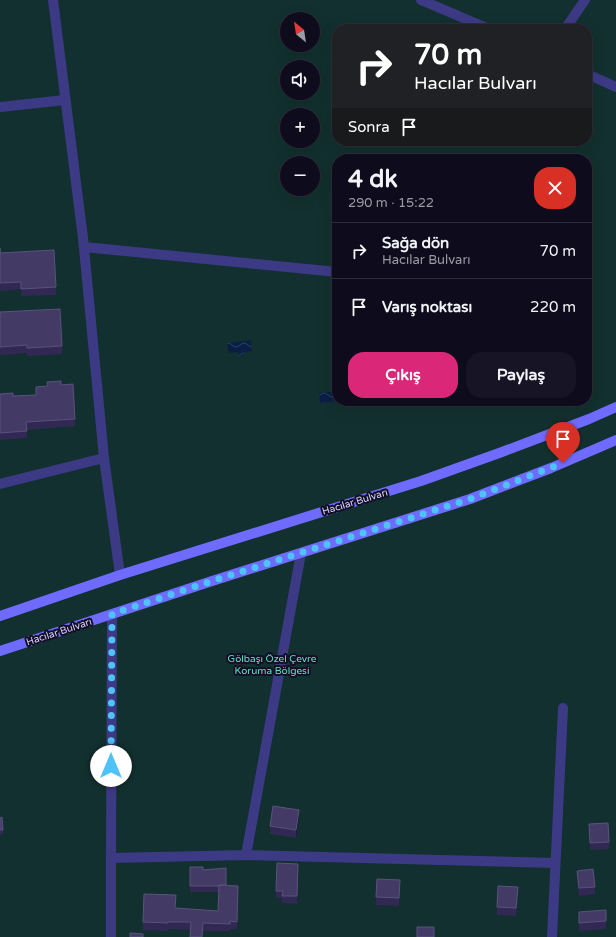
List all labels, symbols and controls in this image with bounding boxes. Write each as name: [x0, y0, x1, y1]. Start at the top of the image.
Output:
north arrow: [280, 12, 320, 52]
map controls: [280, 12, 320, 196]
text: 70 m: [414, 38, 482, 72]
icon: right: [348, 40, 400, 92]
button: sound: [280, 60, 320, 100]
text: Hacılar Bulvarı: [414, 72, 537, 94]
button: +: [280, 108, 320, 148]
icon: arrive: [398, 116, 420, 138]
text: Sonra: [348, 118, 390, 136]
button: −: [280, 156, 320, 196]
text: 4 dk: [348, 165, 398, 194]
button: close: [534, 167, 576, 209]
text: 290 m · 15:22: [348, 195, 434, 211]
text: Sağa dön: [382, 234, 449, 252]
icon: right: [348, 240, 370, 262]
text: 70 m: [539, 242, 576, 260]
text: Hacılar Bulvarı: [382, 252, 471, 268]
icon: arrive: [348, 296, 370, 318]
text: Varış noktası: [382, 298, 472, 316]
text: 220 m: [530, 298, 576, 316]
button: Çıkış: [348, 352, 458, 398]
button: Paylaş: [466, 352, 576, 398]
pin: [546, 422, 580, 463]
icon: arrive: [552, 428, 574, 450]
street label: Hacılar Bulvarı: [321, 486, 389, 518]
street label: Hacılar Bulvarı: [25, 616, 93, 648]
park label: Gölbaşı Özel Çevre Koruma Bölgesi: [228, 653, 317, 677]
position arrow: [90, 745, 132, 787]

